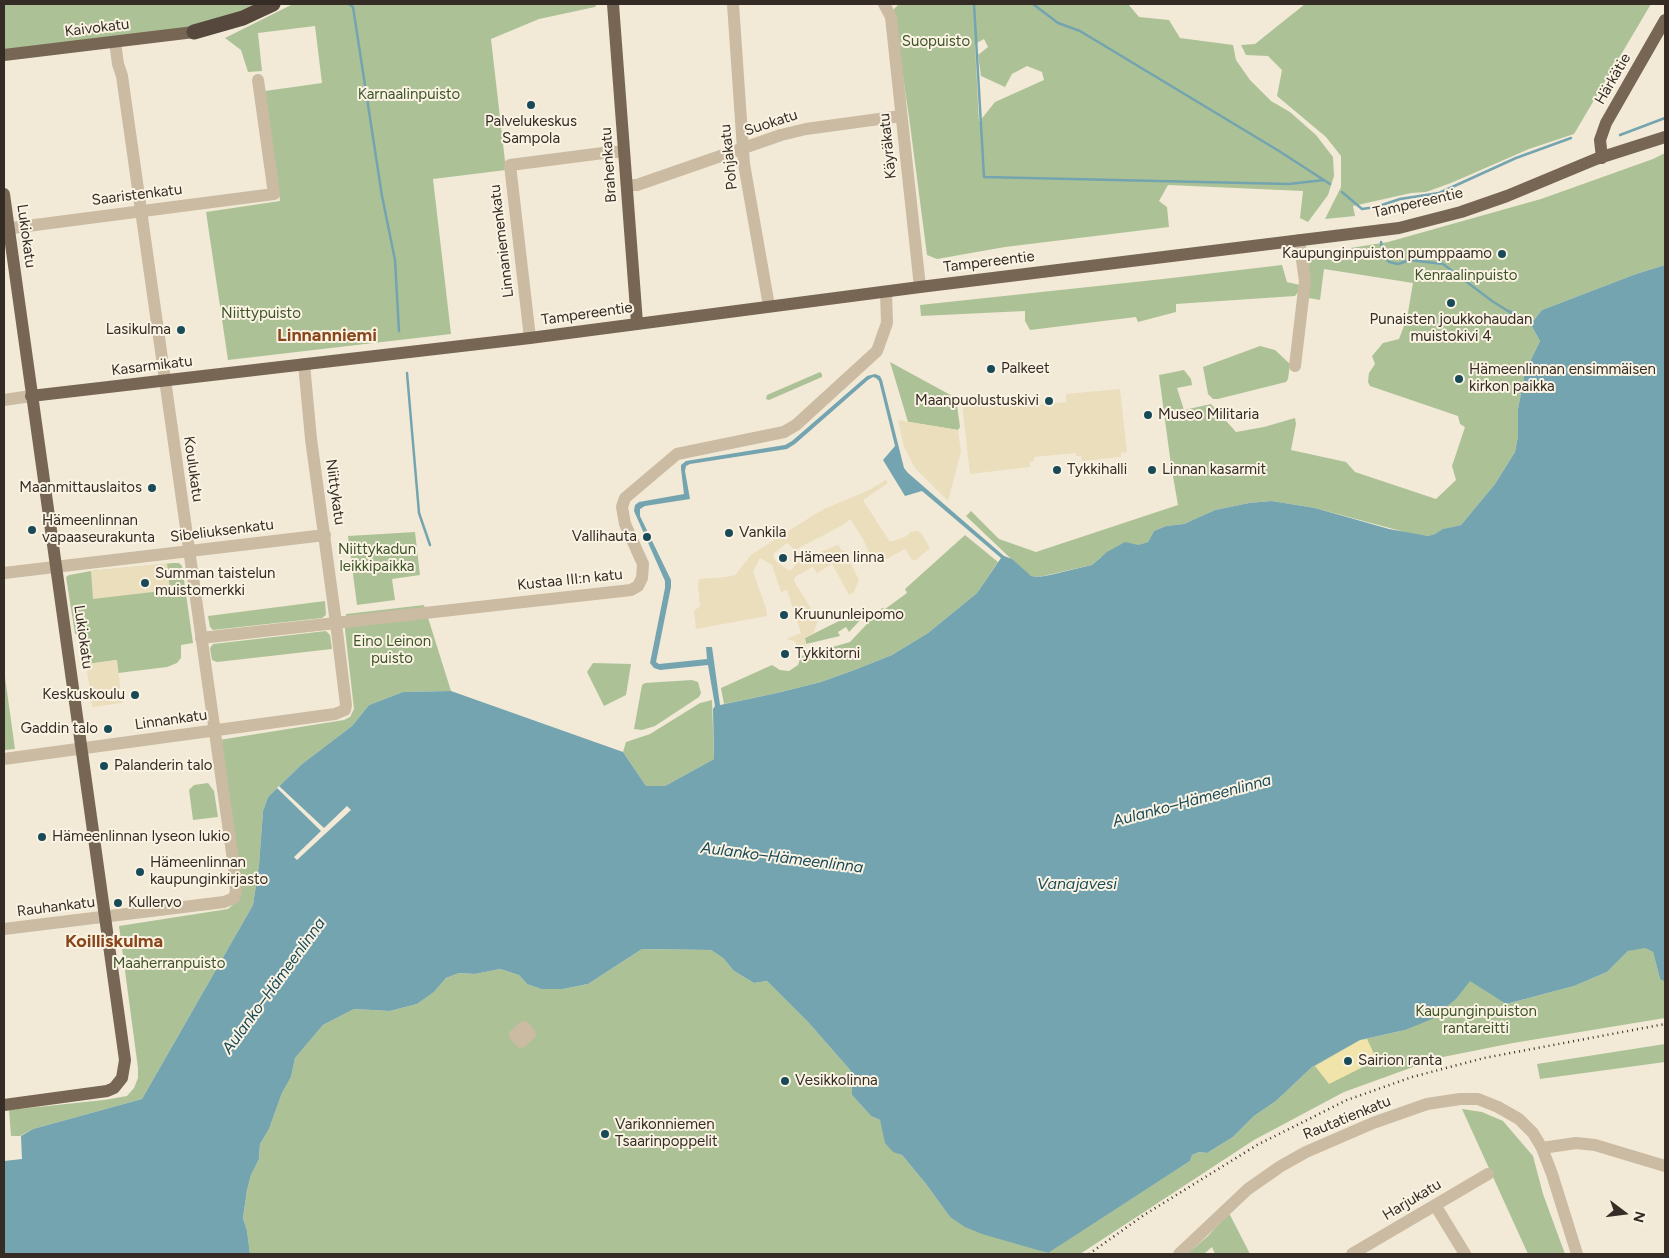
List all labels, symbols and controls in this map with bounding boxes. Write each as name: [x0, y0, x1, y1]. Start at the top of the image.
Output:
street label: Kaivokatu: [64, 15, 130, 41]
park label: Suopuisto: [902, 33, 970, 51]
street label: Härkätie: [1591, 50, 1635, 108]
park label: Karnaalinpuisto: [358, 86, 460, 104]
marker: Palvelukeskus Sampola: [525, 99, 537, 111]
street label: Suokatu: [742, 106, 800, 140]
street label: Käyräkatu: [876, 112, 900, 180]
place label: Palvelukeskus Sampola: [485, 113, 577, 148]
street label: Pohjakatu: [717, 123, 741, 191]
street label: Brahenkatu: [597, 127, 621, 203]
street label: Saaristenkatu: [91, 181, 183, 209]
street label: Linnaniemenkatu: [486, 183, 518, 299]
street label: Tampereentie: [1371, 184, 1465, 222]
street label: Lukiokatu: [13, 203, 39, 269]
place label: Kaupunginpuiston pumppaamo: [1282, 245, 1492, 263]
street label: Tampereentie: [942, 247, 1036, 277]
marker: Kaupunginpuiston pumppaamo: [1496, 248, 1508, 260]
park label: Kenraalinpuisto: [1414, 267, 1518, 285]
marker: Punaisten joukkohaudan muistokivi 4: [1445, 297, 1457, 309]
street label: Tampereentie: [540, 299, 634, 329]
park label: Niittypuisto: [221, 305, 301, 323]
place label: Punaisten joukkohaudan muistokivi 4: [1370, 311, 1532, 346]
place label: Lasikulma: [106, 321, 171, 339]
marker: Lasikulma: [175, 324, 187, 336]
district label: Linnanniemi: [277, 325, 377, 347]
street label: Kasarmikatu: [110, 352, 194, 380]
place label: Palkeet: [1001, 360, 1050, 378]
place label: Hämeenlinnan ensimmäisen kirkon paikka: [1469, 361, 1656, 396]
marker: Palkeet: [985, 363, 997, 375]
marker: Hämeenlinnan ensimmäisen kirkon paikka: [1453, 373, 1465, 385]
place label: Maanpuolustuskivi: [915, 392, 1039, 410]
marker: Maanpuolustuskivi: [1043, 395, 1055, 407]
place label: Museo Militaria: [1158, 406, 1259, 424]
marker: Museo Militaria: [1142, 409, 1154, 421]
street label: Koulukatu: [179, 435, 207, 503]
street label: Niittykatu: [321, 458, 349, 526]
place label: Tykkihalli: [1067, 461, 1127, 479]
place label: Linnan kasarmit: [1162, 461, 1266, 479]
marker: Tykkihalli: [1051, 464, 1063, 476]
marker: Linnan kasarmit: [1146, 464, 1158, 476]
place label: Maanmittauslaitos: [19, 479, 142, 497]
marker: Maanmittauslaitos: [146, 482, 158, 494]
place label: Hämeenlinnan vapaaseurakunta: [42, 512, 155, 547]
street label: Sibeliuksenkatu: [169, 516, 275, 546]
marker: Hämeenlinnan vapaaseurakunta: [26, 524, 38, 536]
place label: Vankila: [739, 524, 787, 542]
marker: Vankila: [723, 527, 735, 539]
place label: Vallihauta: [572, 528, 637, 546]
marker: Vallihauta: [641, 531, 653, 543]
park label: Niittykadun leikkipaikka: [338, 541, 416, 576]
place label: Hämeen linna: [793, 549, 884, 567]
marker: Hämeen linna: [777, 552, 789, 564]
place label: Summan taistelun muistomerkki: [155, 565, 275, 600]
street label: Kustaa III:n katu: [516, 566, 624, 594]
marker: Summan taistelun muistomerkki: [139, 577, 151, 589]
street label: Lukiokatu: [70, 604, 96, 670]
place label: Kruununleipomo: [794, 606, 904, 624]
marker: Kruununleipomo: [778, 609, 790, 621]
park label: Eino Leinon puisto: [353, 633, 431, 668]
place label: Tykkitorni: [795, 645, 860, 663]
marker: Tykkitorni: [779, 648, 791, 660]
place label: Keskuskoulu: [42, 686, 125, 704]
marker: Keskuskoulu: [129, 689, 141, 701]
street label: Linnankatu: [134, 706, 208, 734]
place label: Gaddin talo: [21, 720, 98, 738]
marker: Gaddin talo: [102, 723, 114, 735]
place label: Palanderin talo: [114, 757, 212, 775]
marker: Palanderin talo: [98, 760, 110, 772]
water label: Aulanko–Hämeenlinna: [1111, 771, 1273, 831]
place label: Hämeenlinnan lyseon lukio: [52, 828, 230, 846]
marker: Hämeenlinnan lyseon lukio: [36, 831, 48, 843]
water label: Aulanko–Hämeenlinna: [700, 839, 864, 877]
place label: Hämeenlinnan kaupunginkirjasto: [150, 854, 268, 889]
marker: Hämeenlinnan kaupunginkirjasto: [134, 866, 146, 878]
water label: Vanajavesi: [1037, 874, 1117, 894]
street label: Rauhankatu: [16, 893, 96, 921]
place label: Kullervo: [128, 894, 182, 912]
marker: Kullervo: [112, 897, 124, 909]
water label: Aulanko–Hämeenlinna: [218, 914, 330, 1058]
district label: Koilliskulma: [65, 931, 163, 953]
park label: Maaherranpuisto: [113, 955, 225, 973]
park label: Kaupunginpuiston rantareitti: [1415, 1003, 1537, 1038]
place label: Sairion ranta: [1358, 1052, 1442, 1070]
marker: Sairion ranta: [1342, 1055, 1354, 1067]
place label: Vesikkolinna: [795, 1072, 878, 1090]
marker: Vesikkolinna: [779, 1075, 791, 1087]
street label: Rautatienkatu: [1300, 1092, 1394, 1144]
place label: Varikonniemen Tsaarinpoppelit: [615, 1116, 718, 1151]
marker: Varikonniemen Tsaarinpoppelit: [599, 1128, 611, 1140]
street label: Harjukatu: [1379, 1175, 1445, 1225]
north arrow: [1599, 1188, 1649, 1238]
text: N: [1629, 1210, 1649, 1224]

